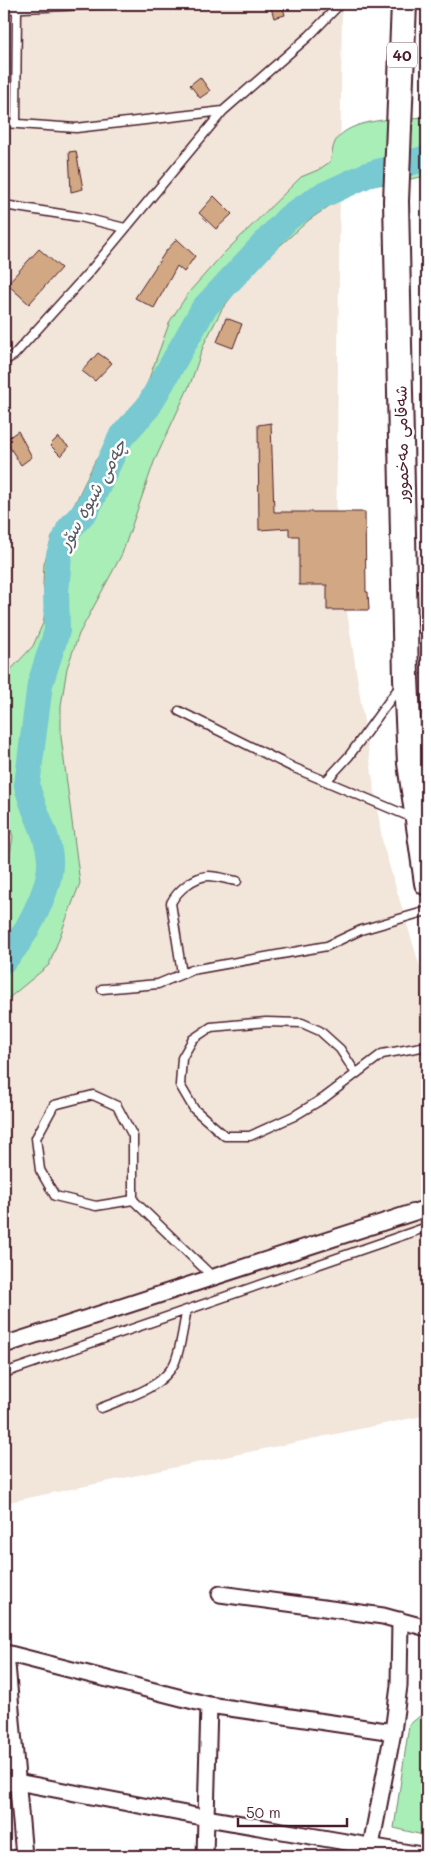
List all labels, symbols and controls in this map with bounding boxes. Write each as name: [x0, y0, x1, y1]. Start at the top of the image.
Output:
road number: 40: [387, 42, 417, 68]
street label: شەقامی مەخموور: [389, 385, 414, 505]
water label: چەمی شیوە سۆر: [51, 434, 133, 555]
scale bar: [238, 1795, 347, 1827]
text: 50 m: [246, 1802, 281, 1822]

